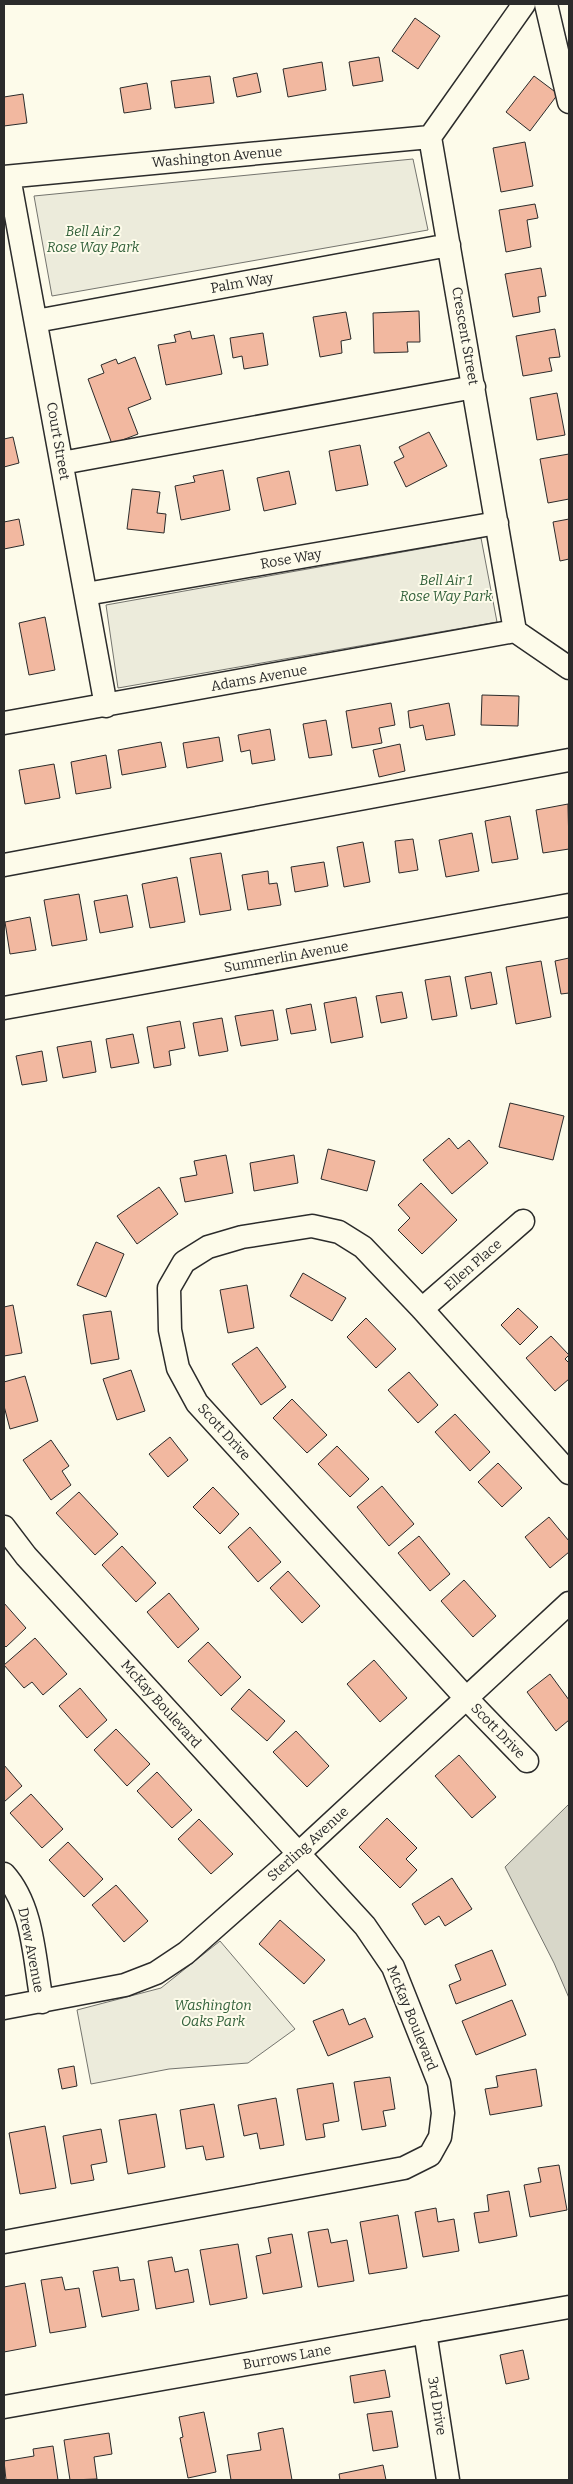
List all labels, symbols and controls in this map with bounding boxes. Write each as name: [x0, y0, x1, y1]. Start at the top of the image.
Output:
street label: Washington Avenue: [151, 143, 283, 171]
park label: Bell Air 2 Rose Way Park: [47, 223, 140, 256]
street label: Palm Way: [209, 269, 275, 297]
street label: Crescent Street: [448, 285, 482, 387]
street label: Court Street: [43, 401, 73, 481]
street label: Rose Way: [259, 545, 324, 573]
park label: Bell Air 1 Rose Way Park: [400, 572, 493, 605]
street label: Adams Avenue: [210, 661, 308, 695]
street label: Summerlin Avenue: [222, 938, 350, 976]
street label: Ellen Place: [441, 1236, 505, 1294]
street label: Scott Drive: [194, 1400, 254, 1464]
street label: McKay Boulevard: [117, 1657, 205, 1751]
street label: Scott Drive: [467, 1700, 529, 1762]
street label: Sterling Avenue: [264, 1803, 352, 1885]
street label: Drew Avenue: [14, 1906, 48, 1994]
street label: McKay Boulevard: [383, 1963, 441, 2073]
park label: Washington Oaks Park: [174, 1997, 252, 2030]
street label: Burrows Lane: [242, 2341, 332, 2373]
street label: 3rd Drive: [424, 2375, 450, 2437]

